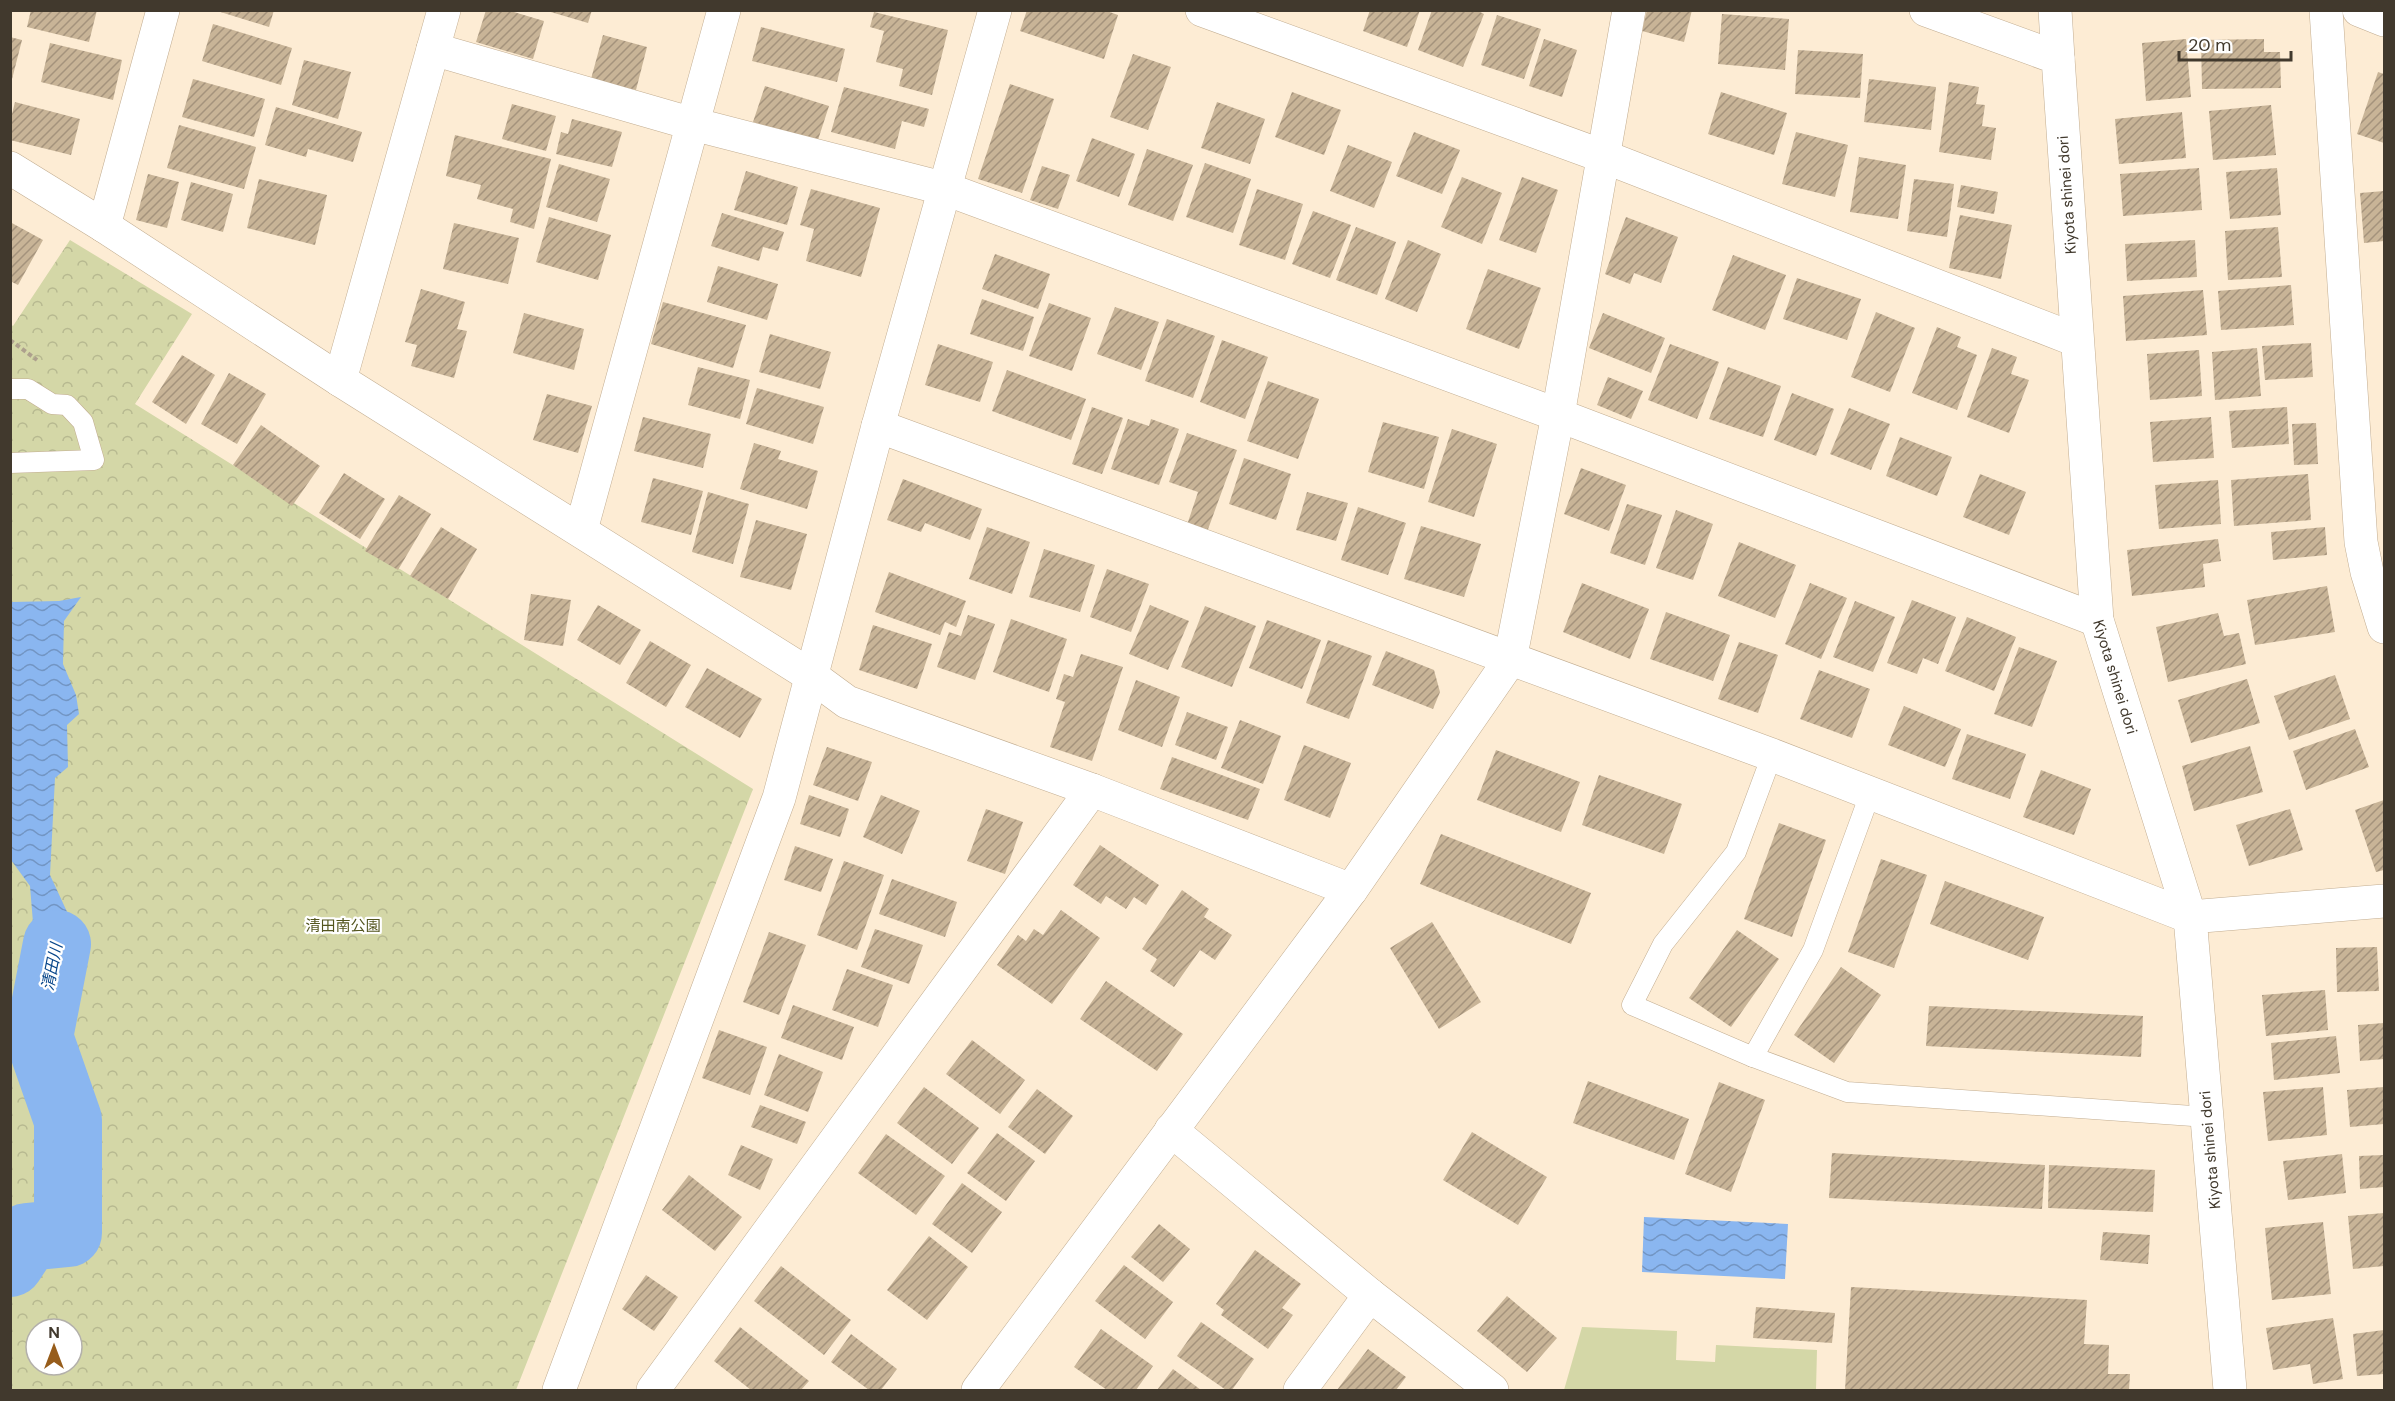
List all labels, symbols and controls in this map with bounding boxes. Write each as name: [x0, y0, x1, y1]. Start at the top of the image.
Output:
scale bar: [2179, 24, 2292, 62]
text: 20 m: [2188, 33, 2231, 57]
street label: Kiyota shinei dori: [2053, 135, 2081, 255]
street label: Kiyota shinei dori: [2088, 617, 2142, 737]
park label: 清田南公園: [305, 916, 381, 936]
water label: 清田川: [37, 939, 67, 993]
street label: Kiyota shinei dori: [2195, 1090, 2225, 1210]
north arrow: [24, 1317, 84, 1377]
text: N: [48, 1322, 60, 1343]

